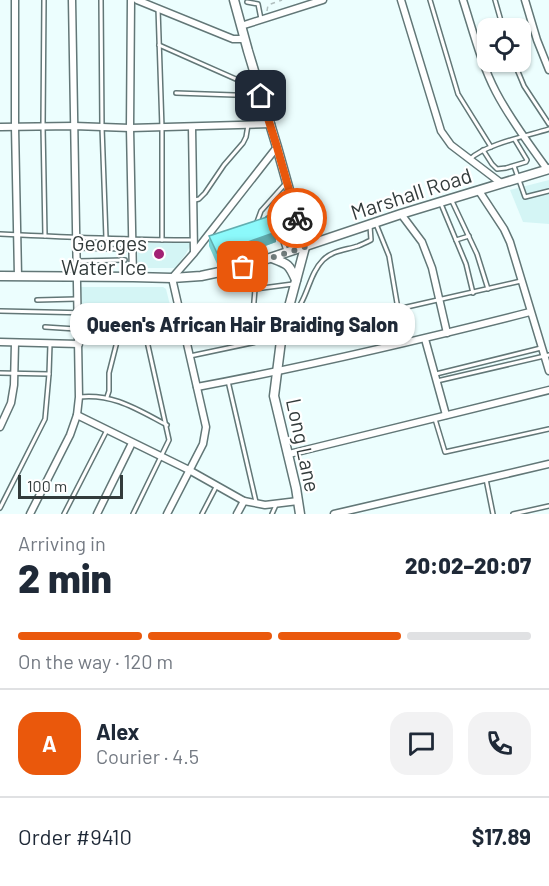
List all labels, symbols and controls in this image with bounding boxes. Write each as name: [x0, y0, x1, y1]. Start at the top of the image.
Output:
map controls: [477, 18, 531, 72]
button: locate: [477, 18, 531, 72]
pin: [235, 70, 286, 121]
icon: home: [244, 79, 277, 112]
street label: Marshall Road: [347, 162, 475, 224]
courier: [267, 188, 327, 248]
icon: bike: [281, 202, 314, 235]
place label: Georges Water Ice: [61, 230, 147, 279]
pin: [217, 241, 268, 292]
marker: Georges Water Ice: [152, 247, 166, 261]
icon: bag: [226, 250, 259, 283]
callout: Queen's African Hair Braiding Salon: [70, 303, 416, 345]
text: Queen's African Hair Braiding Salon: [87, 312, 398, 336]
street label: Long Lane: [282, 396, 326, 494]
scale bar: [18, 472, 123, 499]
text: 100 m: [27, 476, 67, 495]
text: Arriving in: [18, 531, 106, 555]
text: 20:02–20:07: [405, 552, 531, 578]
text: 2 min: [18, 554, 112, 601]
text: On the way · 120 m: [18, 649, 173, 673]
button: chat: [390, 712, 453, 775]
button: phone: [468, 712, 531, 775]
text: Alex: [96, 718, 139, 744]
text: A: [42, 730, 57, 756]
text: Courier · 4.5: [96, 744, 199, 768]
text: Order #9410: [18, 823, 132, 849]
text: $17.89: [472, 823, 531, 849]

